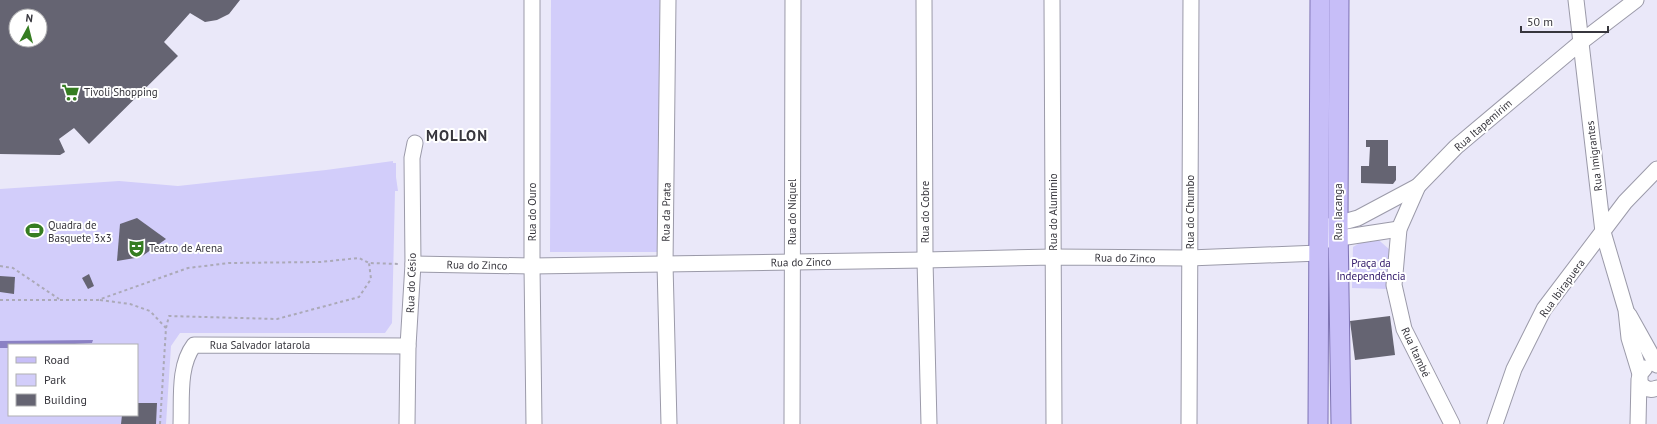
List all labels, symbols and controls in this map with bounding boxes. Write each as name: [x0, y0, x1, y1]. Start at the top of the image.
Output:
north arrow: [8, 8, 48, 48]
scale bar: [1521, 8, 1608, 34]
text: N: [25, 11, 34, 25]
text: 50 m: [1527, 14, 1553, 29]
supermarket icon: Tivoli Shopping: [61, 82, 81, 102]
place label: Tivoli Shopping: [84, 85, 158, 99]
street label: Rua Itapemirim: [1451, 96, 1515, 154]
street label: Rua Imigrantes: [1583, 120, 1605, 192]
district label: MOLLON: [426, 126, 488, 145]
street label: Rua do Alumínio: [1046, 173, 1060, 251]
street label: Rua do Chumbo: [1183, 175, 1197, 249]
street label: Rua do Níquel: [785, 178, 799, 245]
street label: Rua do Cobre: [918, 180, 932, 243]
street label: Rua da Prata: [658, 182, 674, 242]
street label: Rua do Ouro: [525, 183, 539, 241]
street label: Rua Iacanga: [1331, 183, 1345, 241]
place label: Quadra de Basquete 3x3: [48, 218, 112, 245]
sports icon: Quadra de Basquete 3x3: [25, 221, 45, 241]
theatre icon: Teatro de Arena: [126, 238, 146, 258]
place label: Teatro de Arena: [149, 241, 222, 255]
street label: Rua do Zinco: [1094, 250, 1156, 266]
street label: Rua do Césio: [403, 252, 419, 313]
street label: Rua do Zinco: [770, 254, 832, 270]
park label: Praça da Independência: [1336, 256, 1406, 283]
street label: Rua Ibirapuera: [1536, 256, 1588, 320]
street label: Rua do Zinco: [446, 257, 508, 273]
street label: Rua Itambé: [1398, 325, 1434, 380]
street label: Rua Salvador Iatarola: [210, 338, 310, 352]
legend: [8, 344, 138, 416]
text: Road: [44, 352, 69, 367]
text: Park: [44, 372, 66, 387]
text: Building: [44, 392, 87, 407]

